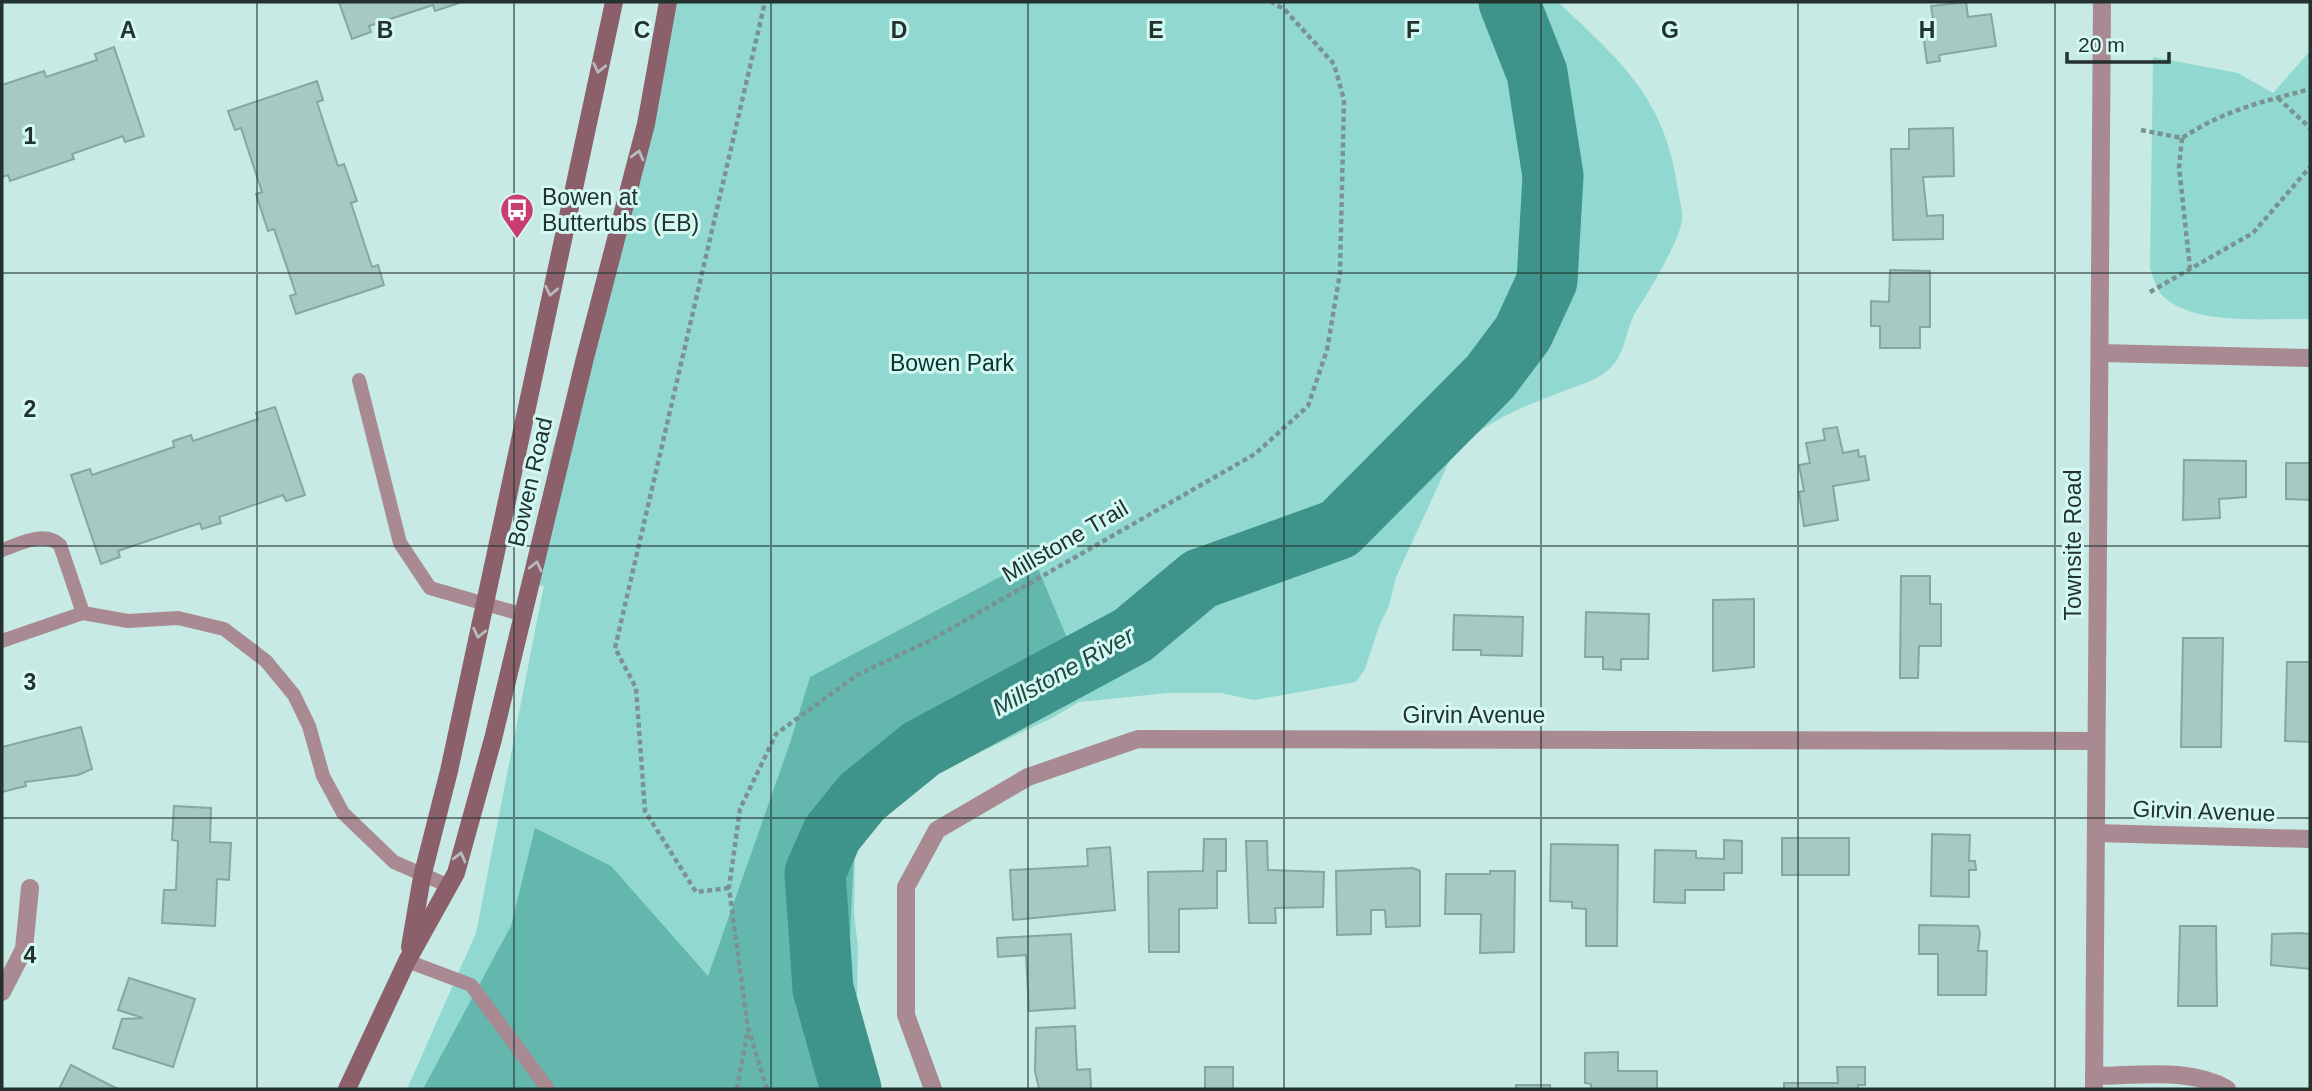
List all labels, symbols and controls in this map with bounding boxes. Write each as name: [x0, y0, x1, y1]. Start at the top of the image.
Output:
text: A: [120, 17, 136, 43]
text: B: [377, 17, 393, 43]
text: C: [634, 17, 650, 43]
text: D: [891, 17, 907, 43]
text: E: [1148, 17, 1164, 43]
text: F: [1406, 17, 1420, 43]
text: G: [1661, 17, 1679, 43]
text: H: [1919, 17, 1935, 43]
scale bar: [2067, 21, 2168, 65]
text: 20 m: [2078, 33, 2125, 56]
one-way arrow: [592, 62, 607, 74]
text: 1: [24, 123, 37, 149]
one-way arrow: [630, 149, 644, 161]
place label: Bowen at Buttertubs (EB): [542, 184, 699, 236]
bus stop icon: Bowen at Buttertubs (EB): [498, 191, 536, 240]
one-way arrow: [545, 285, 560, 297]
park label: Bowen Park: [890, 350, 1014, 376]
text: 2: [24, 396, 36, 422]
street label: Bowen Road: [503, 415, 557, 549]
street label: Townsite Road: [2060, 470, 2086, 620]
street label: Millstone Trail: [998, 495, 1132, 587]
one-way arrow: [528, 560, 542, 572]
water label: Millstone River: [988, 621, 1139, 721]
one-way arrow: [472, 627, 487, 639]
text: 3: [24, 669, 36, 695]
street label: Girvin Avenue: [1403, 702, 1545, 728]
street label: Girvin Avenue: [2132, 796, 2276, 826]
one-way arrow: [452, 851, 467, 863]
text: 4: [24, 942, 37, 968]

